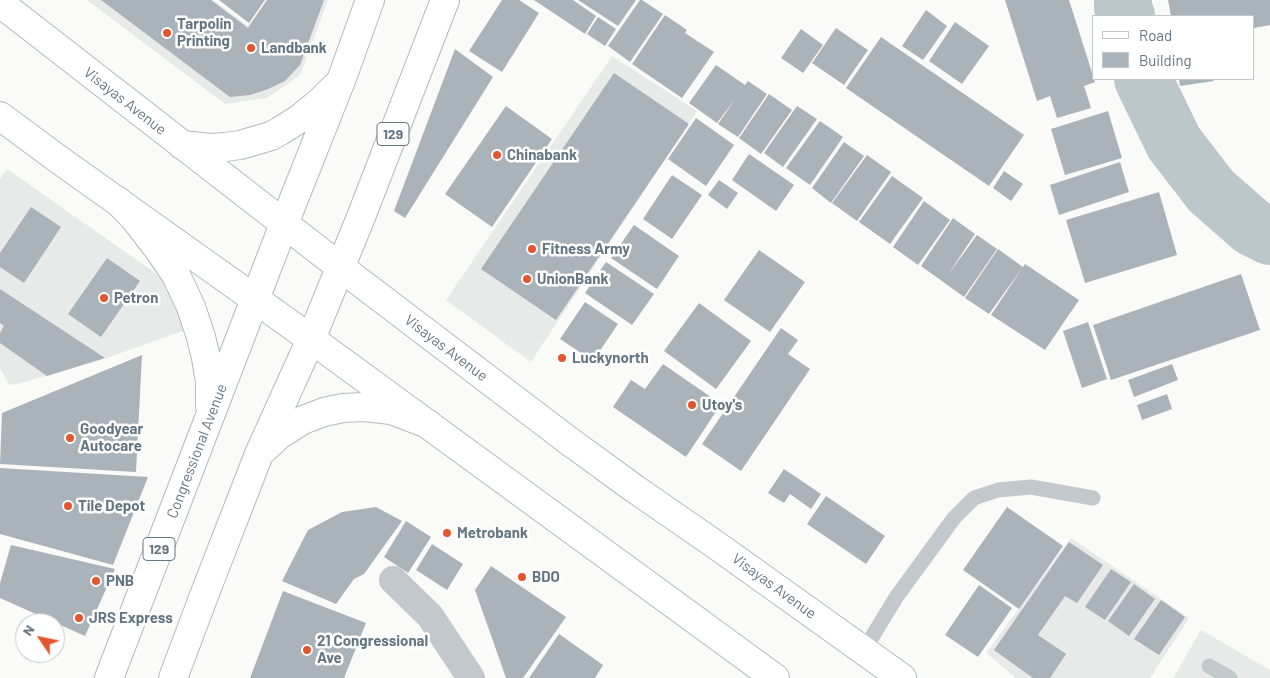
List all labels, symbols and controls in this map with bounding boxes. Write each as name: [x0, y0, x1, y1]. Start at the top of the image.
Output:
place label: Tarpolin Printing: [177, 15, 231, 50]
legend: [1092, 15, 1255, 80]
text: Road: [1139, 26, 1172, 44]
marker: Tarpolin Printing: [161, 27, 173, 39]
place label: Landbank: [261, 39, 327, 57]
marker: Landbank: [245, 42, 257, 54]
text: Building: [1139, 51, 1192, 69]
street label: Visayas Avenue: [80, 63, 170, 139]
road number: 129: [377, 122, 409, 146]
place label: Chinabank: [507, 146, 577, 164]
marker: Chinabank: [491, 149, 503, 161]
place label: Fitness Army: [542, 240, 630, 258]
marker: Fitness Army: [526, 243, 538, 255]
place label: UnionBank: [537, 270, 608, 288]
marker: UnionBank: [521, 273, 533, 285]
place label: Petron: [114, 289, 158, 307]
marker: Petron: [98, 292, 110, 304]
street label: Visayas Avenue: [401, 311, 491, 385]
place label: Luckynorth: [572, 349, 649, 367]
marker: Luckynorth: [556, 352, 568, 364]
street label: Congressional Avenue: [163, 381, 231, 521]
place label: Utoy's: [702, 396, 742, 414]
marker: Utoy's: [686, 399, 698, 411]
place label: Goodyear Autocare: [80, 420, 143, 455]
marker: Goodyear Autocare: [64, 432, 76, 444]
place label: Tile Depot: [78, 497, 145, 515]
marker: Tile Depot: [62, 500, 74, 512]
place label: Metrobank: [457, 524, 528, 542]
marker: Metrobank: [441, 527, 453, 539]
road number: 129: [143, 538, 175, 560]
street label: Visayas Avenue: [728, 549, 820, 623]
place label: BDO: [532, 568, 560, 586]
marker: BDO: [516, 571, 528, 583]
place label: PNB: [106, 572, 134, 590]
marker: PNB: [90, 575, 102, 587]
place label: JRS Express: [89, 609, 173, 627]
marker: JRS Express: [73, 612, 85, 624]
north arrow: [15, 613, 65, 663]
text: N: [18, 621, 38, 639]
place label: 21 Congressional Ave: [317, 632, 428, 667]
marker: 21 Congressional Ave: [301, 644, 313, 656]

